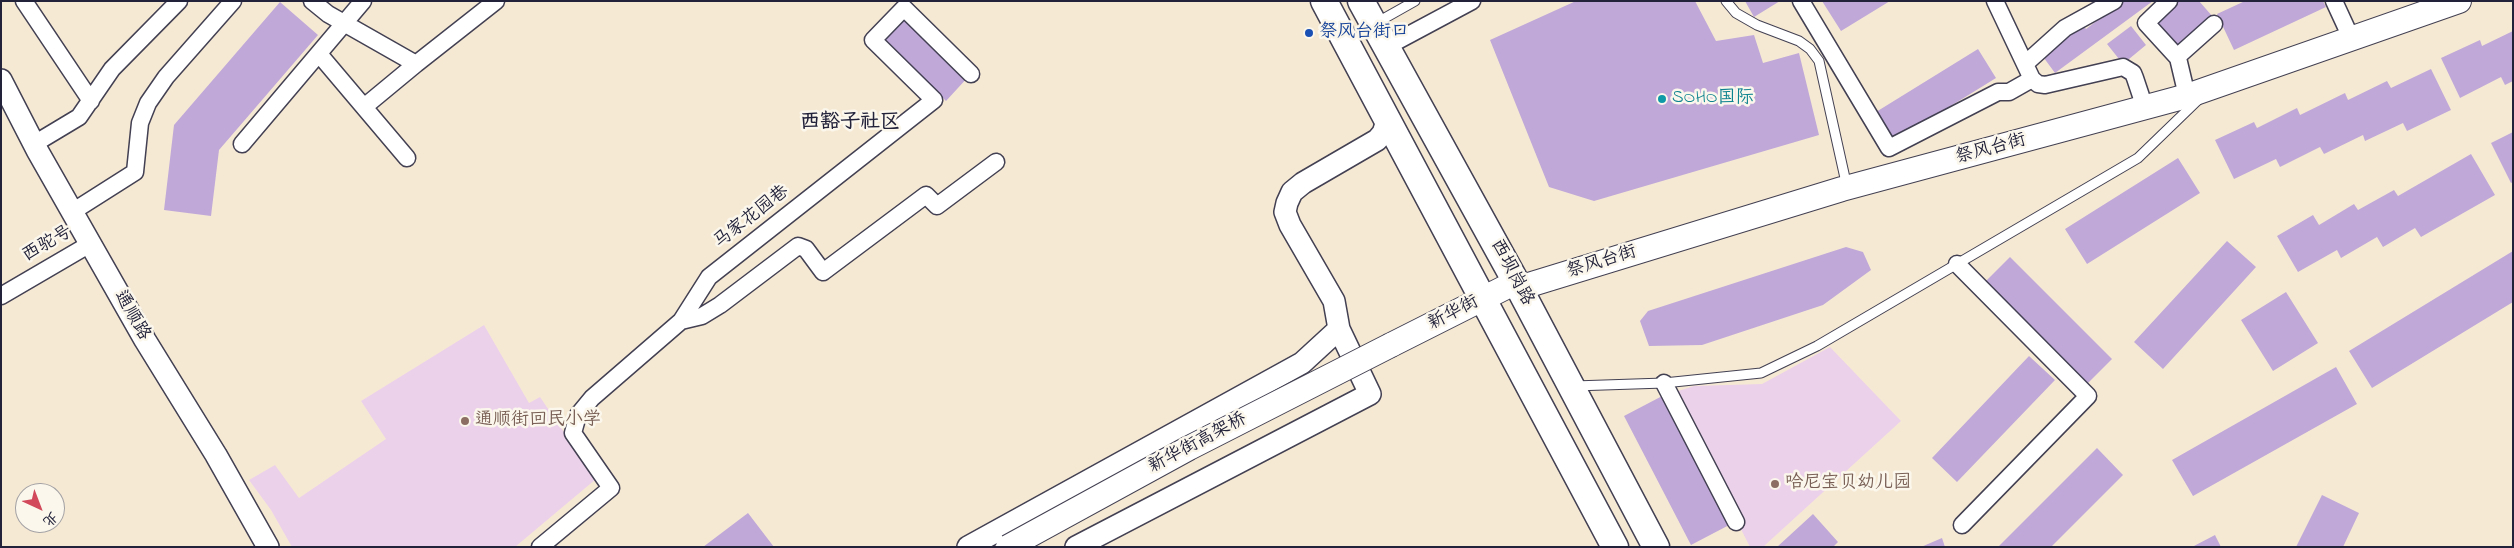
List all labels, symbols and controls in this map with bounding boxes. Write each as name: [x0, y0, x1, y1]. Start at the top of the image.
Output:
place label: 祭风台街口: [1319, 22, 1409, 44]
marker: 祭风台街口: [1303, 27, 1315, 39]
place label: SOHO国际: [1672, 88, 1754, 110]
marker: SOHO国际: [1656, 93, 1668, 105]
district label: 西豁子社区: [800, 112, 900, 136]
street label: 祭风台街: [1953, 130, 2029, 170]
street label: 马家花园巷: [710, 182, 794, 254]
street label: 西驼号: [19, 222, 77, 268]
street label: 西坝岗路: [1485, 236, 1537, 310]
street label: 祭风台街: [1564, 242, 1640, 284]
street label: 通顺路: [108, 287, 154, 345]
street label: 新华街: [1425, 292, 1483, 336]
street label: 新华街高架桥: [1145, 409, 1251, 479]
place label: 通顺街回民小学: [475, 410, 601, 432]
marker: 通顺街回民小学: [459, 415, 471, 427]
place label: 哈尼宝贝幼儿园: [1785, 473, 1911, 495]
marker: 哈尼宝贝幼儿园: [1769, 478, 1781, 490]
north arrow: [15, 483, 65, 533]
text: 北: [38, 506, 62, 531]

